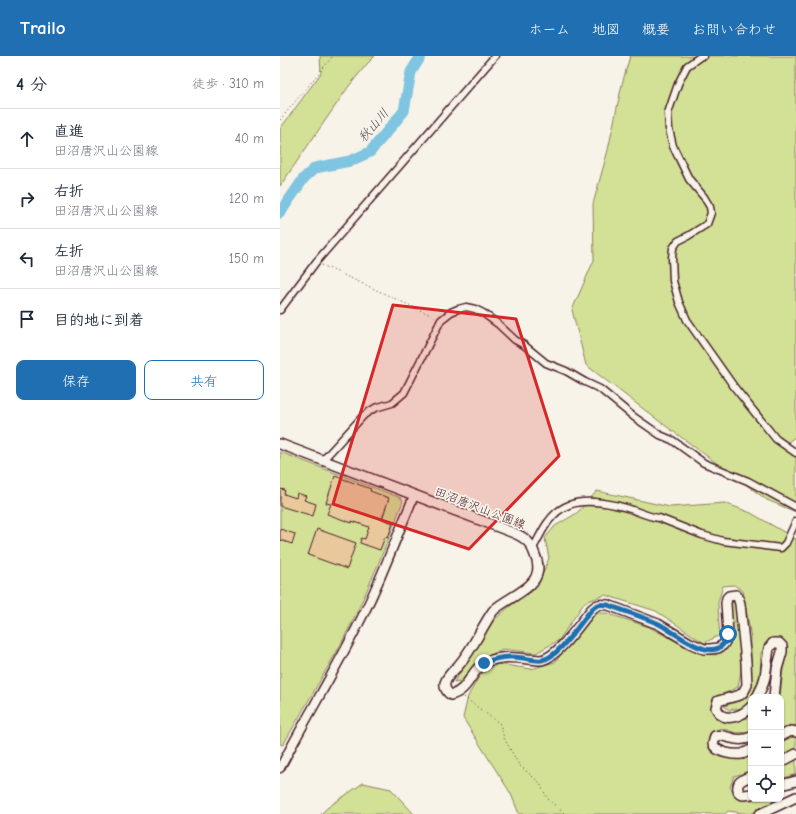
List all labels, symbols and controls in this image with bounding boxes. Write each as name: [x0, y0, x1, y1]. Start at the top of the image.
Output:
text: Trailo: [20, 17, 66, 39]
text: ホーム: [529, 21, 570, 38]
text: 地図: [592, 21, 620, 38]
text: 概要: [642, 21, 670, 38]
text: お問い合わせ: [692, 21, 776, 38]
text: 4 分: [16, 75, 47, 94]
text: 徒歩 · 310 m: [192, 76, 264, 91]
water label: 秋山川: [355, 106, 392, 145]
text: 直進: [54, 122, 84, 140]
icon: ahead: [16, 128, 38, 150]
text: 40 m: [235, 131, 264, 146]
text: 田沼唐沢山公園線: [54, 143, 158, 158]
text: 右折: [54, 182, 84, 200]
icon: right: [16, 188, 38, 210]
text: 120 m: [229, 191, 264, 206]
text: 田沼唐沢山公園線: [54, 203, 158, 218]
text: 左折: [54, 242, 84, 260]
icon: left: [16, 248, 38, 270]
text: 150 m: [229, 251, 264, 266]
text: 田沼唐沢山公園線: [54, 263, 158, 278]
icon: arrive: [16, 308, 38, 330]
text: 目的地に到着: [54, 311, 144, 329]
button: 保存: [16, 360, 136, 400]
button: 共有: [144, 360, 264, 400]
street label: 田沼唐沢山公園線: [433, 484, 527, 532]
route start: [719, 625, 737, 643]
route end: [475, 654, 493, 672]
map controls: [748, 694, 784, 802]
button: +: [748, 694, 784, 730]
button: −: [748, 730, 784, 766]
button: locate: [748, 766, 784, 802]

